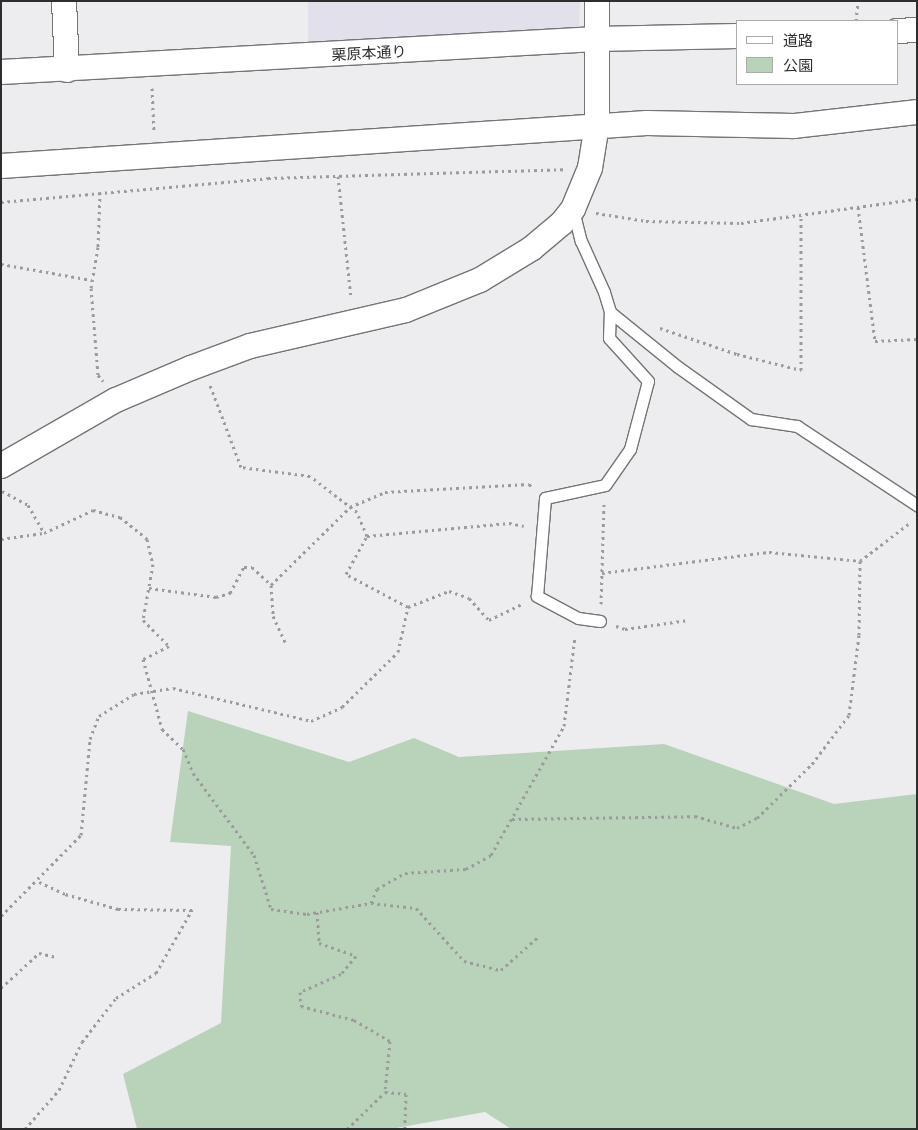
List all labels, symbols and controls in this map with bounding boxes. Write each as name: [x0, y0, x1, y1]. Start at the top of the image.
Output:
legend: [736, 20, 898, 85]
text: 道路: [783, 30, 813, 51]
street label: 栗原本通り: [331, 42, 407, 64]
text: 公園: [783, 55, 813, 76]

